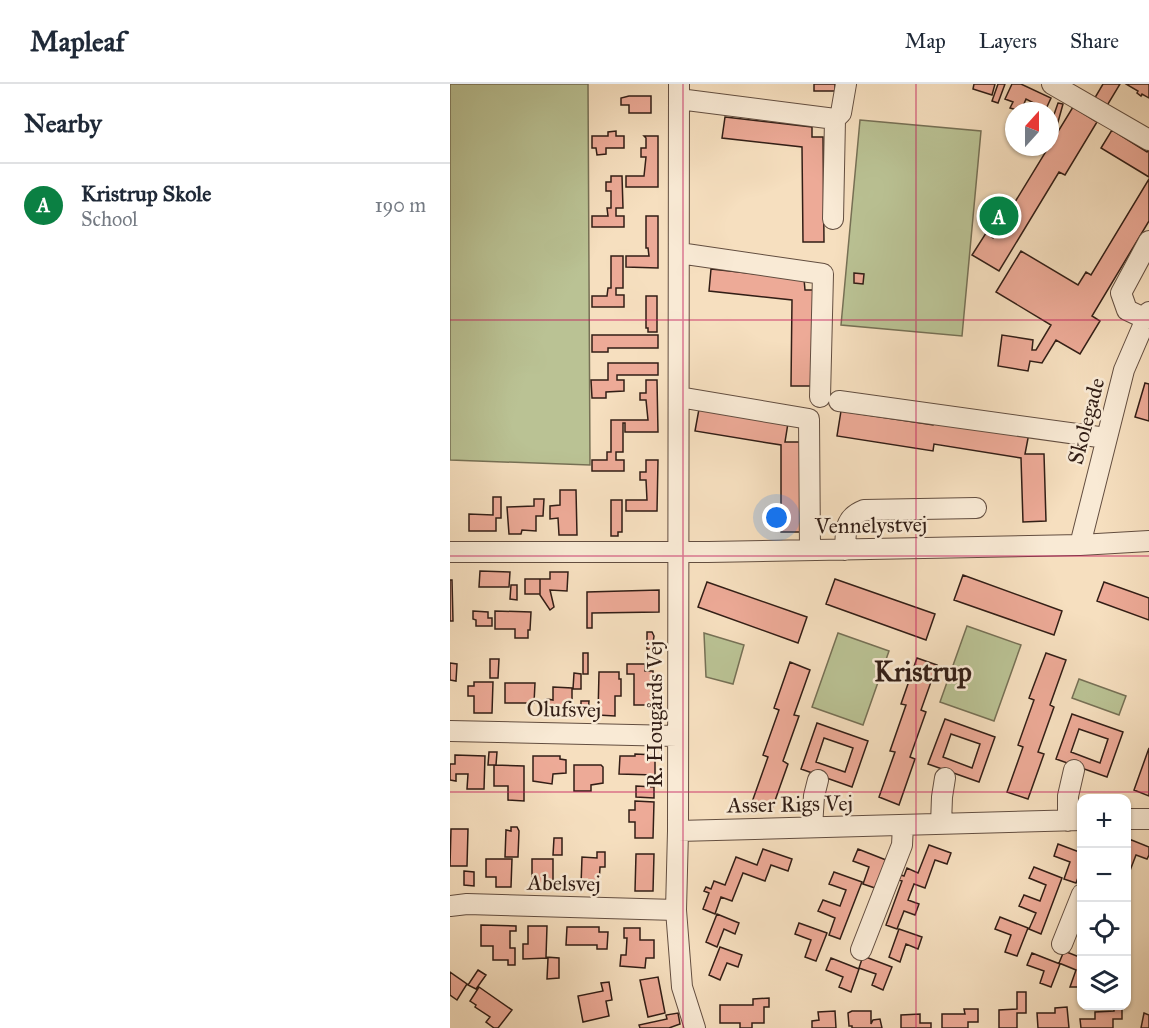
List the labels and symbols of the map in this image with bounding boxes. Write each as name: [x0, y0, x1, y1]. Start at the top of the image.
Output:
north arrow: [1005, 102, 1059, 156]
pin: A: [980, 194, 1018, 238]
street label: Skolegade: [1061, 375, 1111, 467]
your location: [762, 503, 791, 532]
street label: Vennelystvej: [814, 511, 927, 539]
street label: R. Hougårds Vej: [641, 641, 668, 787]
district label: Kristrup: [874, 654, 972, 689]
street label: Olufsvej: [526, 695, 602, 723]
street label: Asser Rigs Vej: [726, 789, 853, 819]
street label: Abelsvej: [526, 869, 601, 897]

